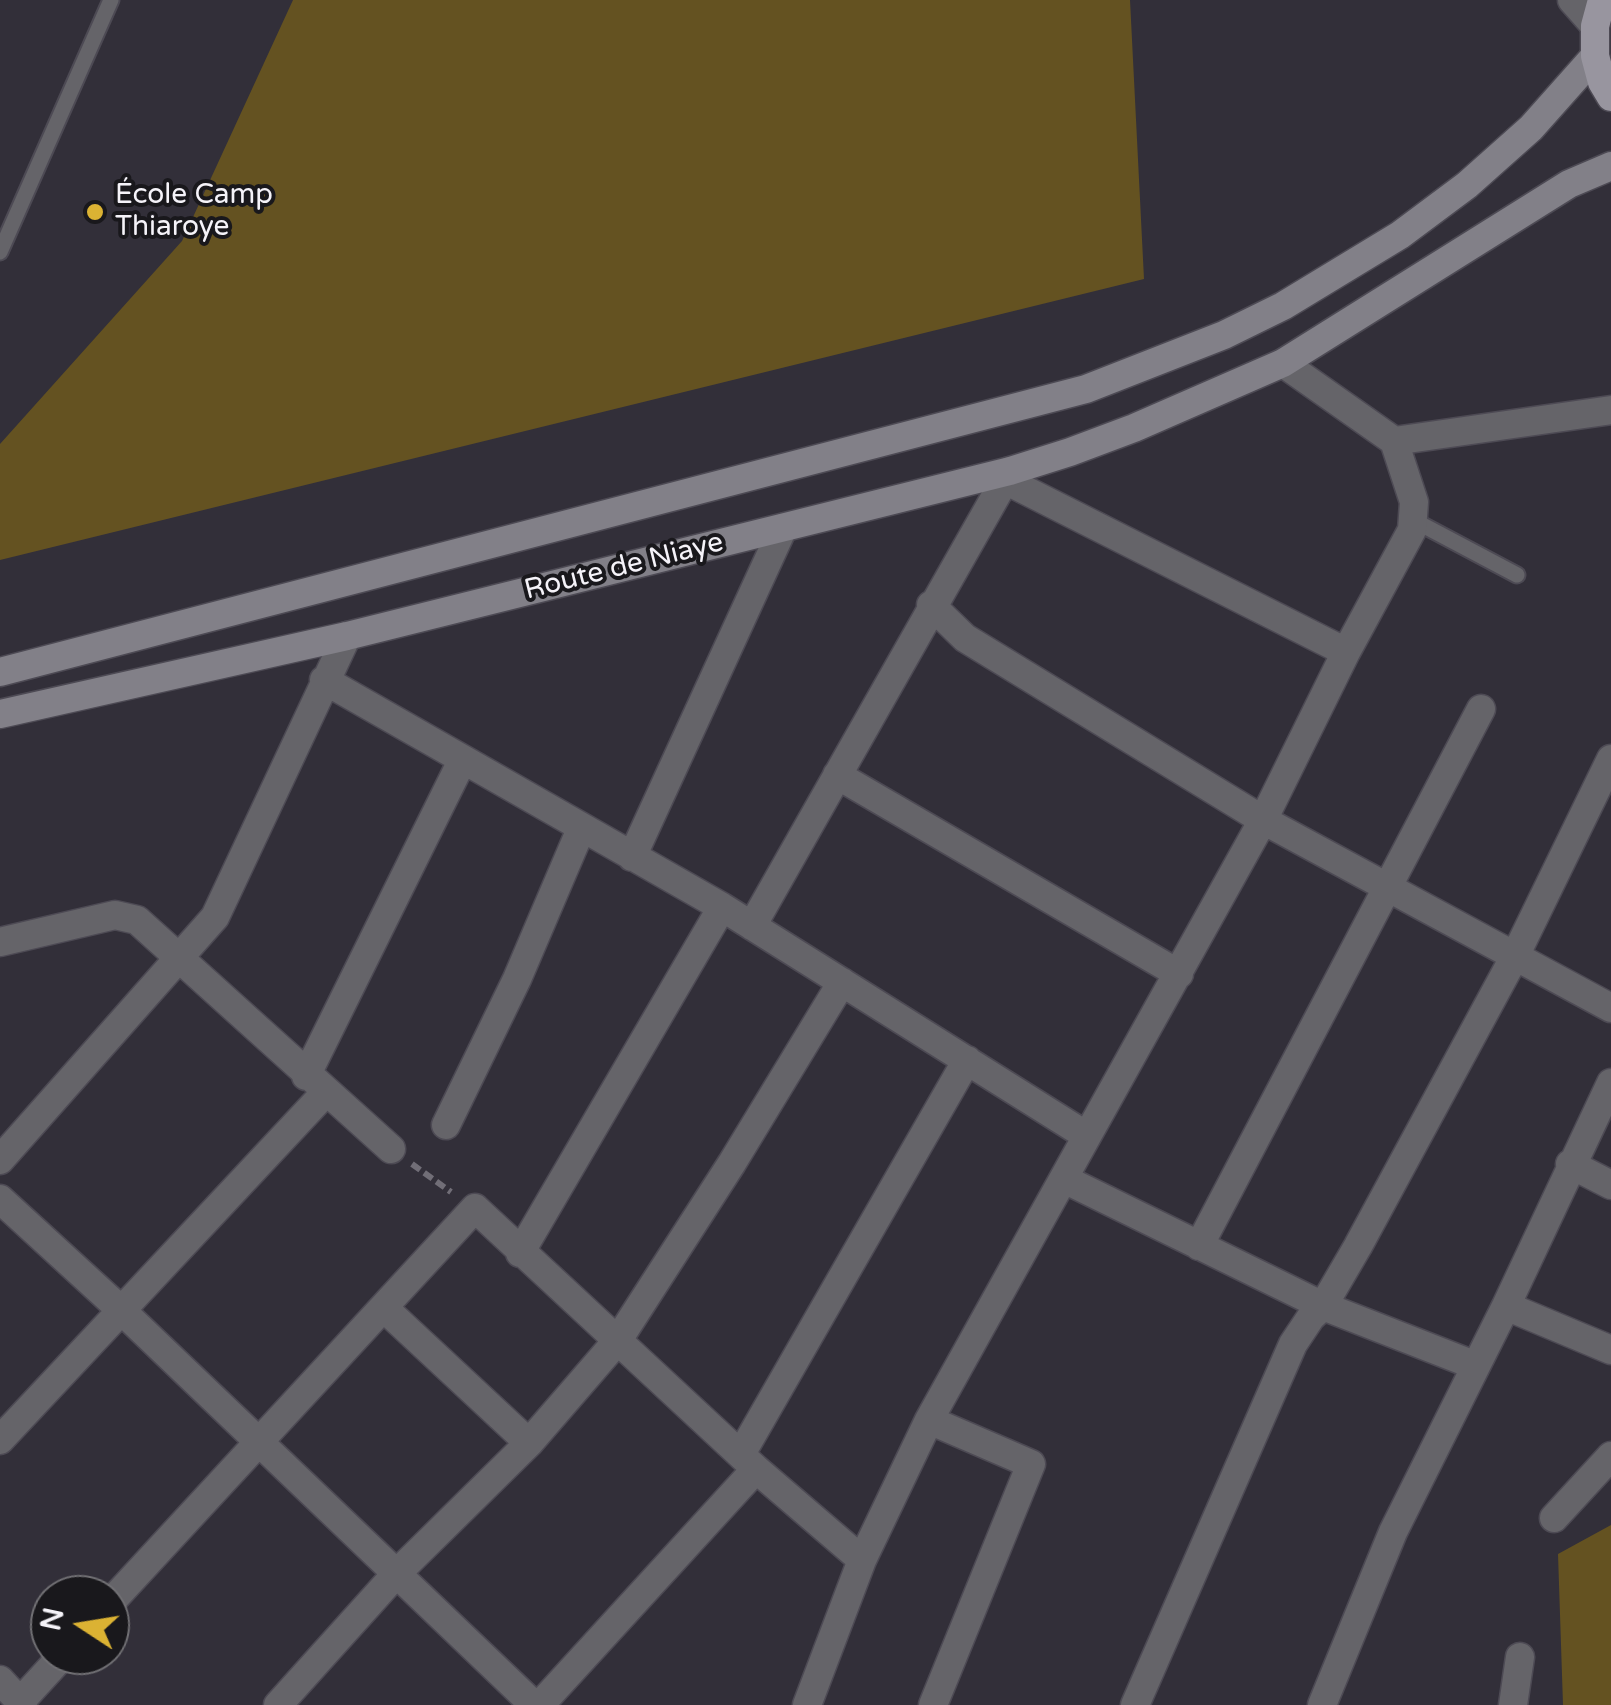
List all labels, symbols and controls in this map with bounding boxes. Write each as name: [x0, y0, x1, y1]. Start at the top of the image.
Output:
place label: École Camp Thiaroye: [115, 179, 273, 245]
marker: École Camp Thiaroye: [84, 201, 106, 223]
street label: Route de Niaye: [521, 526, 727, 608]
north arrow: [30, 1575, 130, 1675]
text: N: [34, 1605, 72, 1634]

